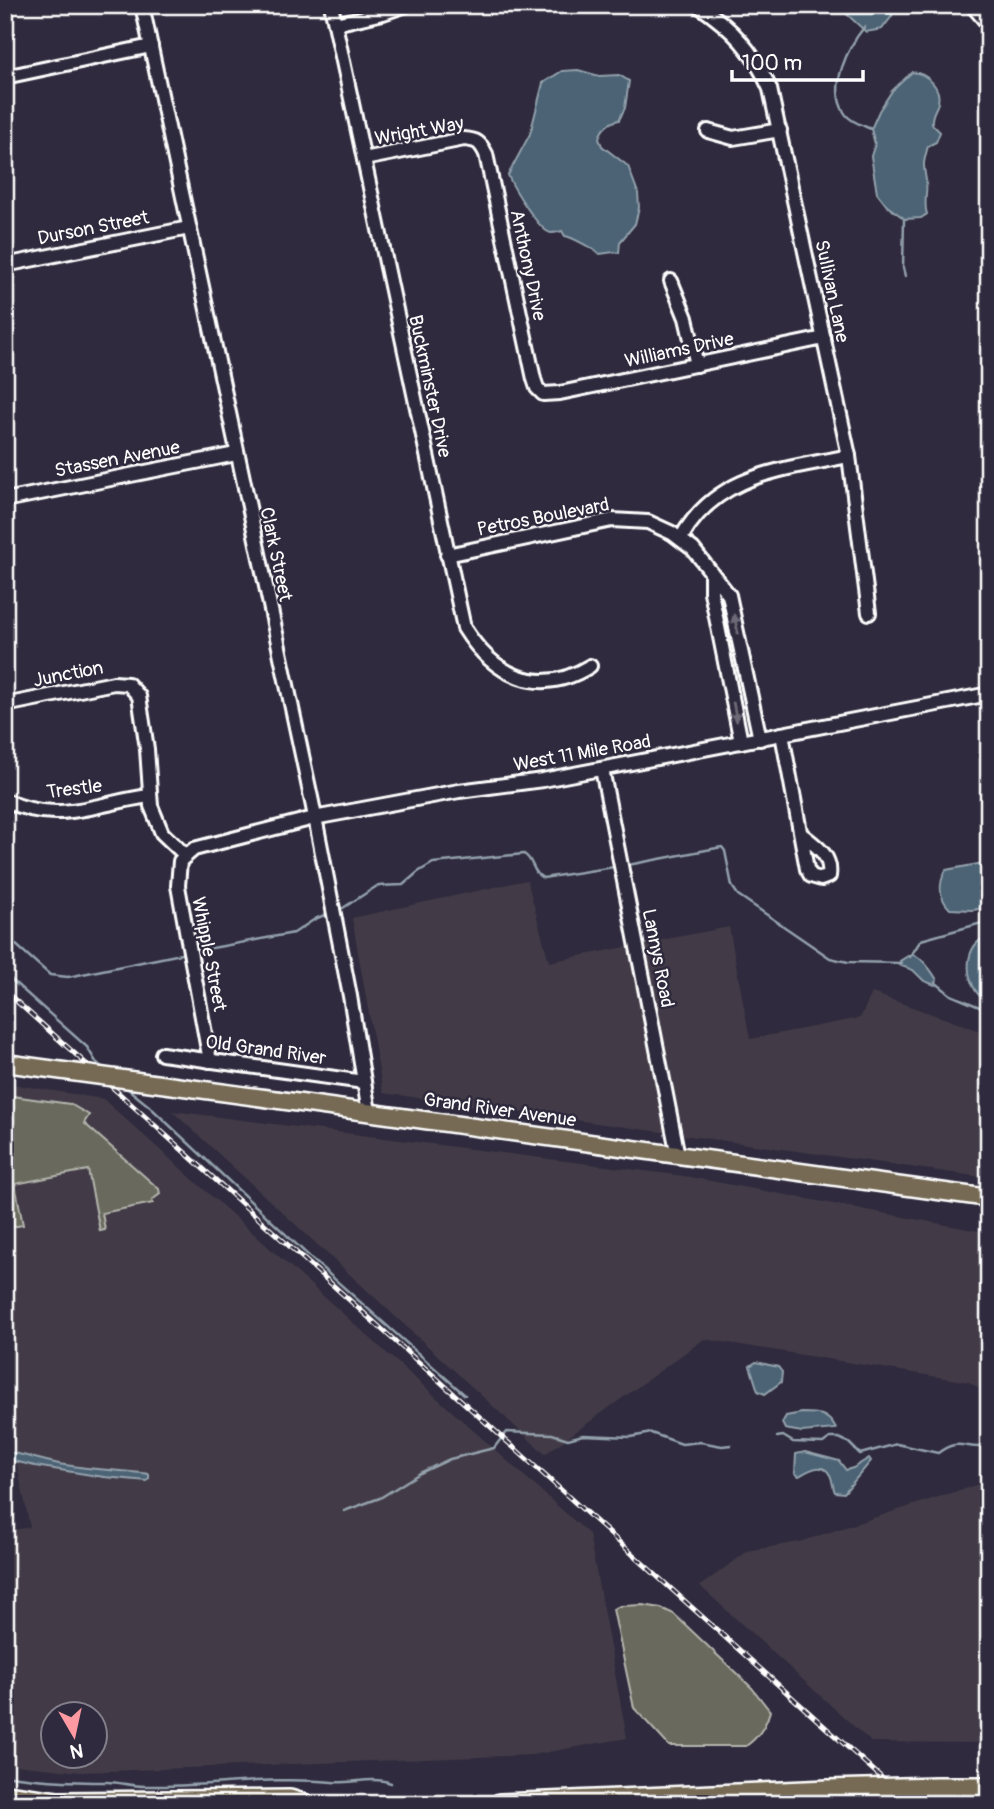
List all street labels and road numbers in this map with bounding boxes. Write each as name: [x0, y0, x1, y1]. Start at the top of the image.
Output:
street label: Wright Way: [373, 111, 466, 151]
street label: Durson Street: [36, 205, 151, 251]
street label: Anthony Drive: [505, 208, 552, 323]
street label: Sullivan Lane: [809, 238, 855, 345]
street label: Buckminster Drive: [403, 313, 457, 460]
street label: Williams Drive: [623, 327, 736, 373]
street label: Stassen Avenue: [53, 435, 182, 483]
street label: Petros Boulevard: [475, 492, 611, 542]
street label: Clark Street: [254, 505, 298, 604]
street label: Junction: [31, 655, 105, 693]
street label: West 11 Mile Road: [512, 729, 653, 777]
street label: Trestle: [45, 774, 104, 804]
street label: Whipple Street: [186, 895, 232, 1014]
street label: Lannys Road: [637, 907, 679, 1010]
street label: Old Grand River: [204, 1030, 328, 1070]
street label: Grand River Avenue: [422, 1087, 578, 1133]

